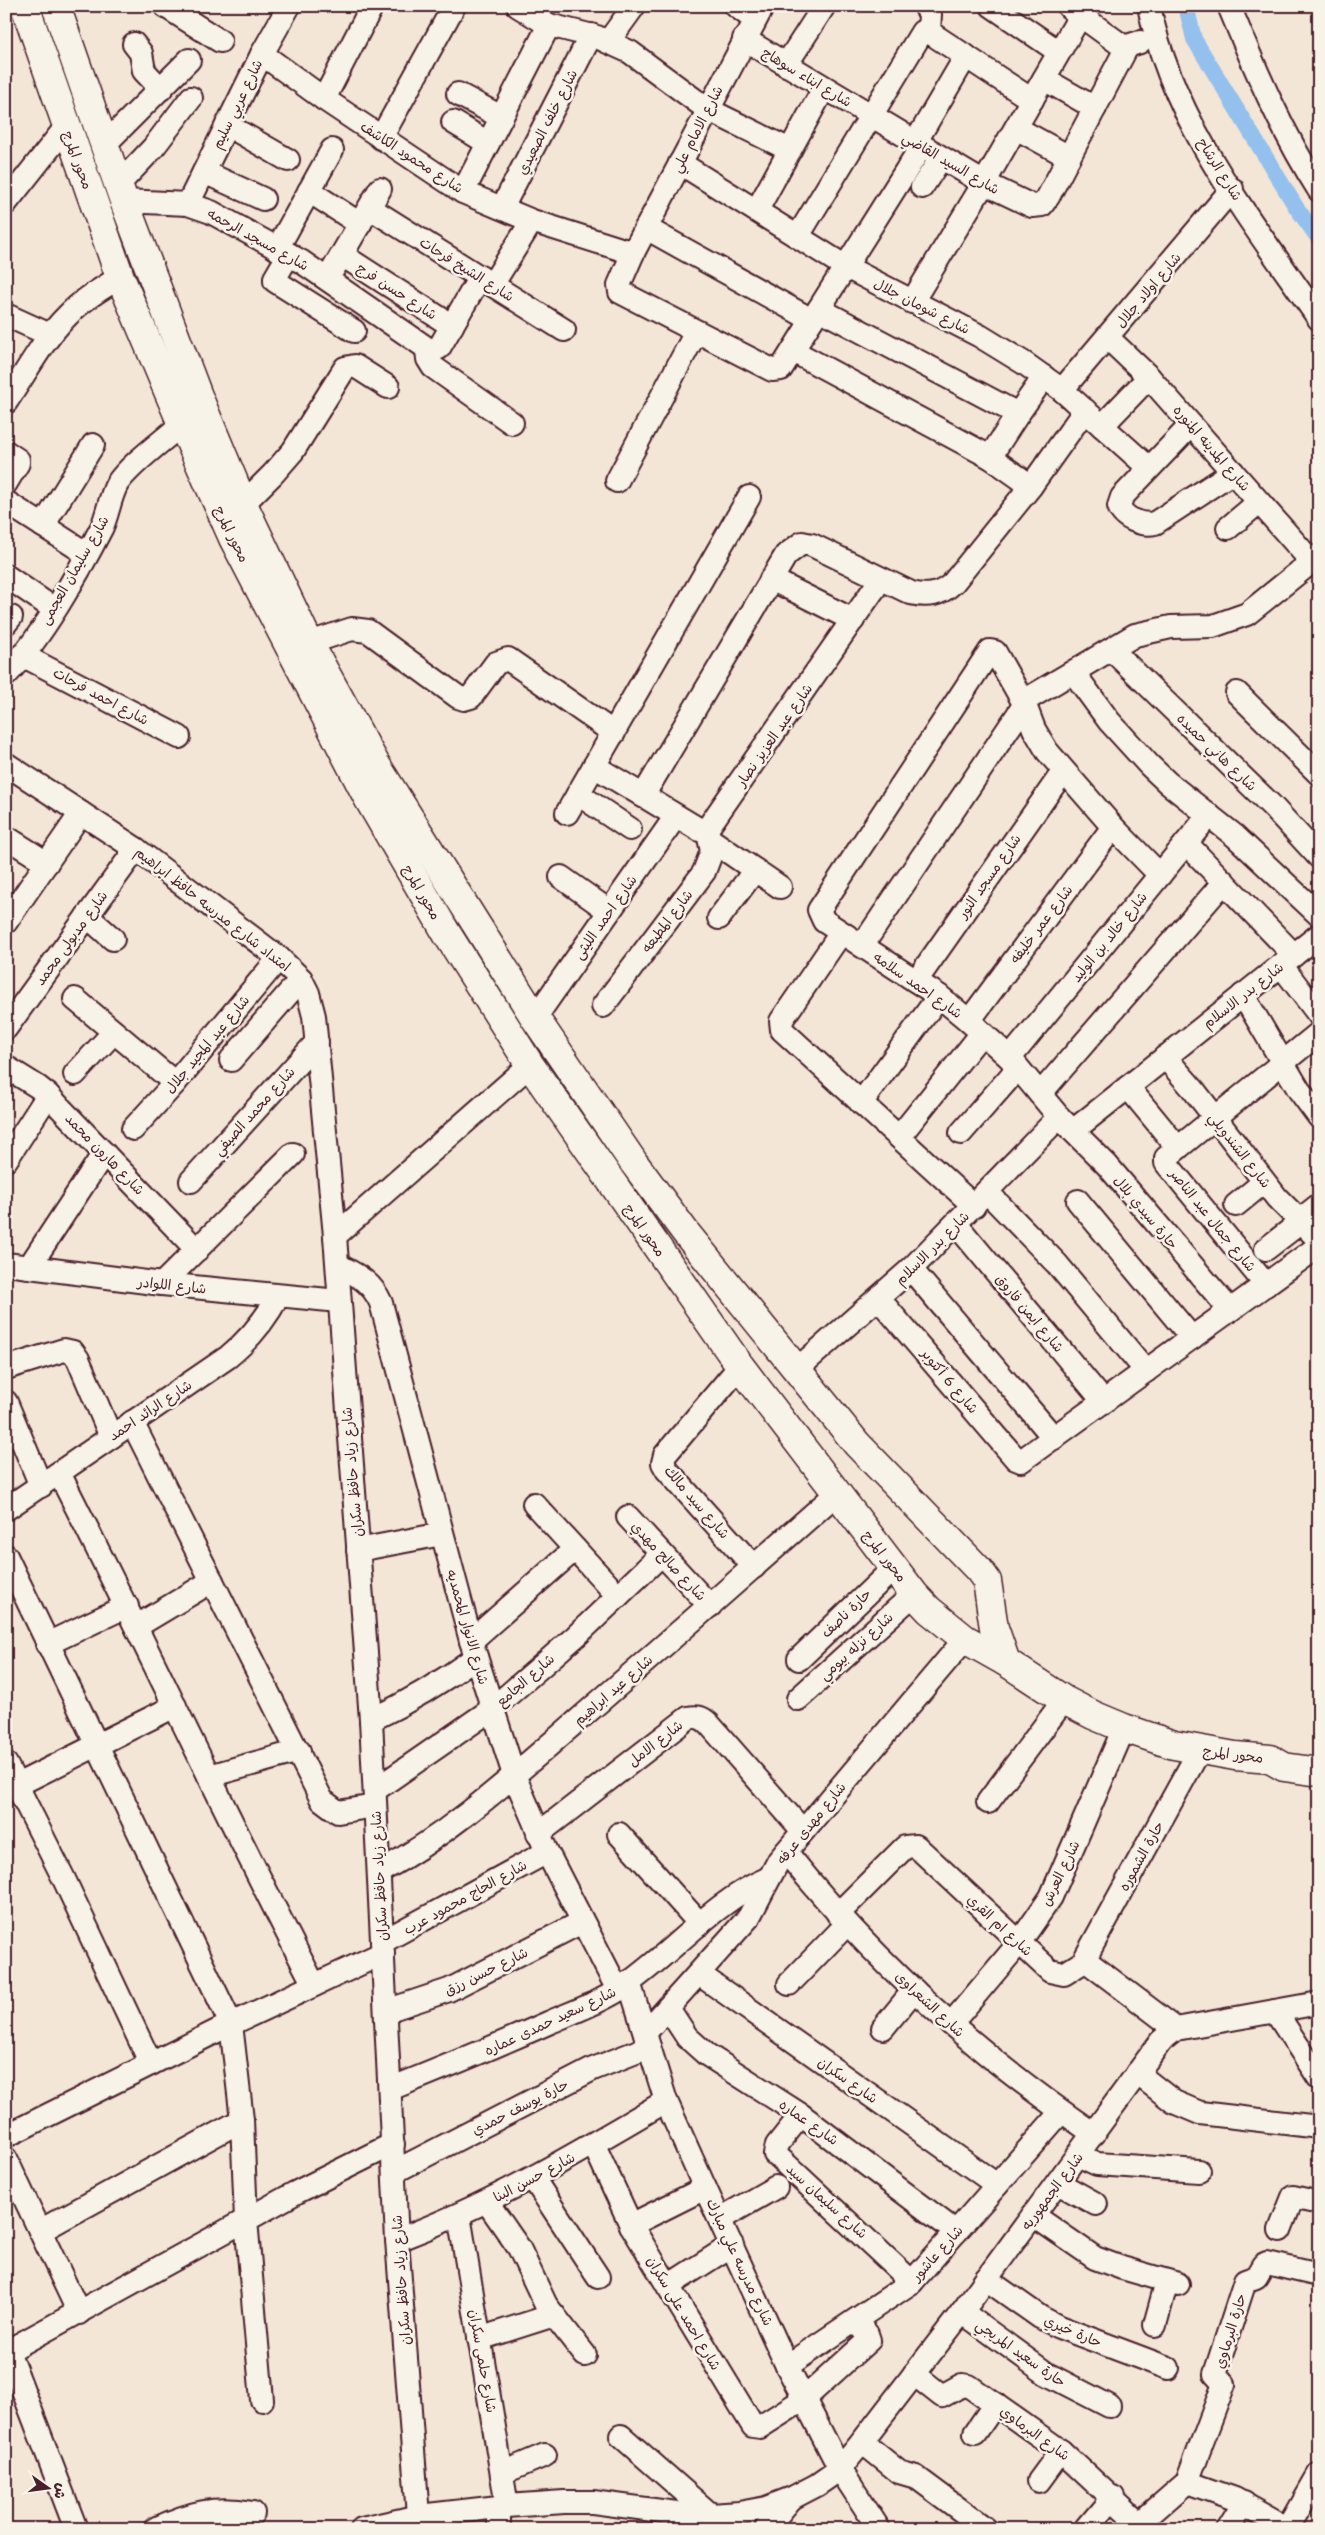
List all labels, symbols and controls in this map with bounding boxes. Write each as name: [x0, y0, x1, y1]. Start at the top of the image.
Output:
street label: شارع ابناء سوهاج: [758, 43, 855, 112]
street label: شارع عربي سليم: [208, 56, 270, 153]
street label: شارع خلف الصعيدي: [513, 66, 583, 179]
street label: شارع الامام علي: [667, 82, 730, 177]
street label: شارع محمود الكاشف: [357, 117, 467, 198]
street label: محور المرج: [58, 128, 97, 192]
street label: شارع السيد القاضي: [897, 128, 1003, 201]
street label: شارع الرشاح: [1193, 134, 1246, 204]
street label: شارع مسجد الرحمه: [204, 204, 312, 275]
street label: شارع الشيخ فرحات: [416, 233, 518, 306]
street label: شارع اولاد جلال: [1111, 249, 1185, 332]
street label: شارع حسن فرج: [353, 258, 440, 324]
street label: شارع شومان جلال: [870, 274, 973, 339]
street label: شارع المدينه المنوره: [1169, 401, 1254, 496]
street label: محور المرج: [210, 503, 253, 566]
street label: شارع سليمان العجمى: [35, 512, 113, 628]
street label: شارع احمد فرحات: [50, 663, 152, 730]
street label: شارع عبد العزيز نصار: [731, 680, 817, 791]
street label: شارع هاني حميده: [1170, 709, 1261, 798]
street label: شارع مسجد النور: [953, 830, 1026, 923]
street label: امتداد شارع مدرسه حافظ ابراهيم: [130, 843, 294, 977]
street label: محور المرج: [398, 861, 445, 923]
street label: شارع احمد الليثى: [569, 871, 642, 963]
street label: شارع عمر خليفه: [1006, 881, 1077, 967]
street label: شارع المطبعه: [637, 886, 697, 957]
street label: شارع مدبولى محمد: [31, 887, 112, 990]
street label: شارع خالد بن الوليد: [1067, 888, 1152, 987]
street label: شارع احمد سلامه: [869, 948, 966, 1023]
street label: شارع بدر الاسلام: [1199, 958, 1288, 1034]
street label: شارع عبد المجيد جلال: [161, 991, 254, 1097]
street label: شارع محمد الصيفي: [209, 1063, 302, 1162]
street label: شارع هارون محمد: [61, 1109, 149, 1199]
street label: شارع الشندويلي: [1202, 1109, 1275, 1194]
street label: شارع جمال عبد الناصر: [1164, 1164, 1260, 1276]
street label: حارة سيدي بلال: [1108, 1171, 1182, 1254]
street label: محور المرج: [619, 1200, 670, 1261]
street label: شارع بدر الاسلام: [891, 1207, 974, 1290]
street label: شارع ايمن فاروق: [991, 1270, 1068, 1357]
street label: شارع اللوادر: [136, 1272, 207, 1299]
street label: شارع 6 أكتوبر: [916, 1344, 982, 1418]
street label: شارع الرائد احمد: [105, 1375, 196, 1445]
street label: شارع زياد حافظ سكران: [337, 1406, 368, 1538]
street label: شارع سيد مالك: [660, 1462, 734, 1543]
street label: شارع صالح مهدي: [626, 1518, 710, 1606]
street label: محور المرج: [858, 1526, 911, 1586]
street label: شارع الانوار المحمديه: [442, 1567, 493, 1687]
street label: حارة ناصف: [817, 1585, 875, 1641]
street label: شارع نزله بيومي: [815, 1608, 899, 1687]
street label: شارع الجامع: [492, 1650, 559, 1712]
street label: شارع عيد ابراهيم: [570, 1651, 658, 1731]
street label: شارع الامل: [624, 1716, 687, 1771]
street label: محور المرج: [1202, 1741, 1264, 1768]
street label: شارع مهدى عرفه: [772, 1778, 850, 1868]
street label: شارع زياد حافظ سكران: [367, 1810, 392, 1942]
street label: حارة الشموره: [1114, 1818, 1168, 1894]
street label: شارع العرش: [1036, 1837, 1085, 1909]
street label: شارع الحاج محمود عرب: [400, 1856, 530, 1939]
street label: شارع ام القري: [962, 1890, 1036, 1961]
street label: شارع حسن رزق: [441, 1943, 531, 2000]
street label: شارع الشعراوى: [891, 1967, 968, 2041]
street label: شارع سعيد حمدى عماره: [481, 1983, 619, 2060]
street label: شارع سكران: [814, 2053, 882, 2108]
street label: حارة يوسف حمدي: [469, 2075, 572, 2141]
street label: شارع عماره: [775, 2095, 842, 2150]
street label: شارع حسن البنا: [490, 2148, 578, 2207]
street label: شارع الجمهوريه: [1017, 2149, 1088, 2234]
street label: شارع سليمان سيد: [782, 2160, 871, 2243]
street label: شارع مدرسه علي مبارك: [699, 2195, 777, 2330]
street label: شارع زياد حافظ سكران: [387, 2214, 416, 2346]
street label: شارع عاشور: [907, 2221, 968, 2286]
street label: شارع احمد على سكران: [642, 2253, 725, 2374]
street label: حارة البرماوي: [1210, 2291, 1252, 2371]
street label: شارع حلمى سكران: [464, 2308, 501, 2414]
street label: حارة خيري: [1041, 2311, 1105, 2353]
street label: حارة سعيد المريجي: [970, 2315, 1070, 2394]
street label: شارع البرماوي: [995, 2402, 1073, 2466]
north arrow: [22, 2462, 72, 2512]
text: ش: [50, 2481, 71, 2501]

